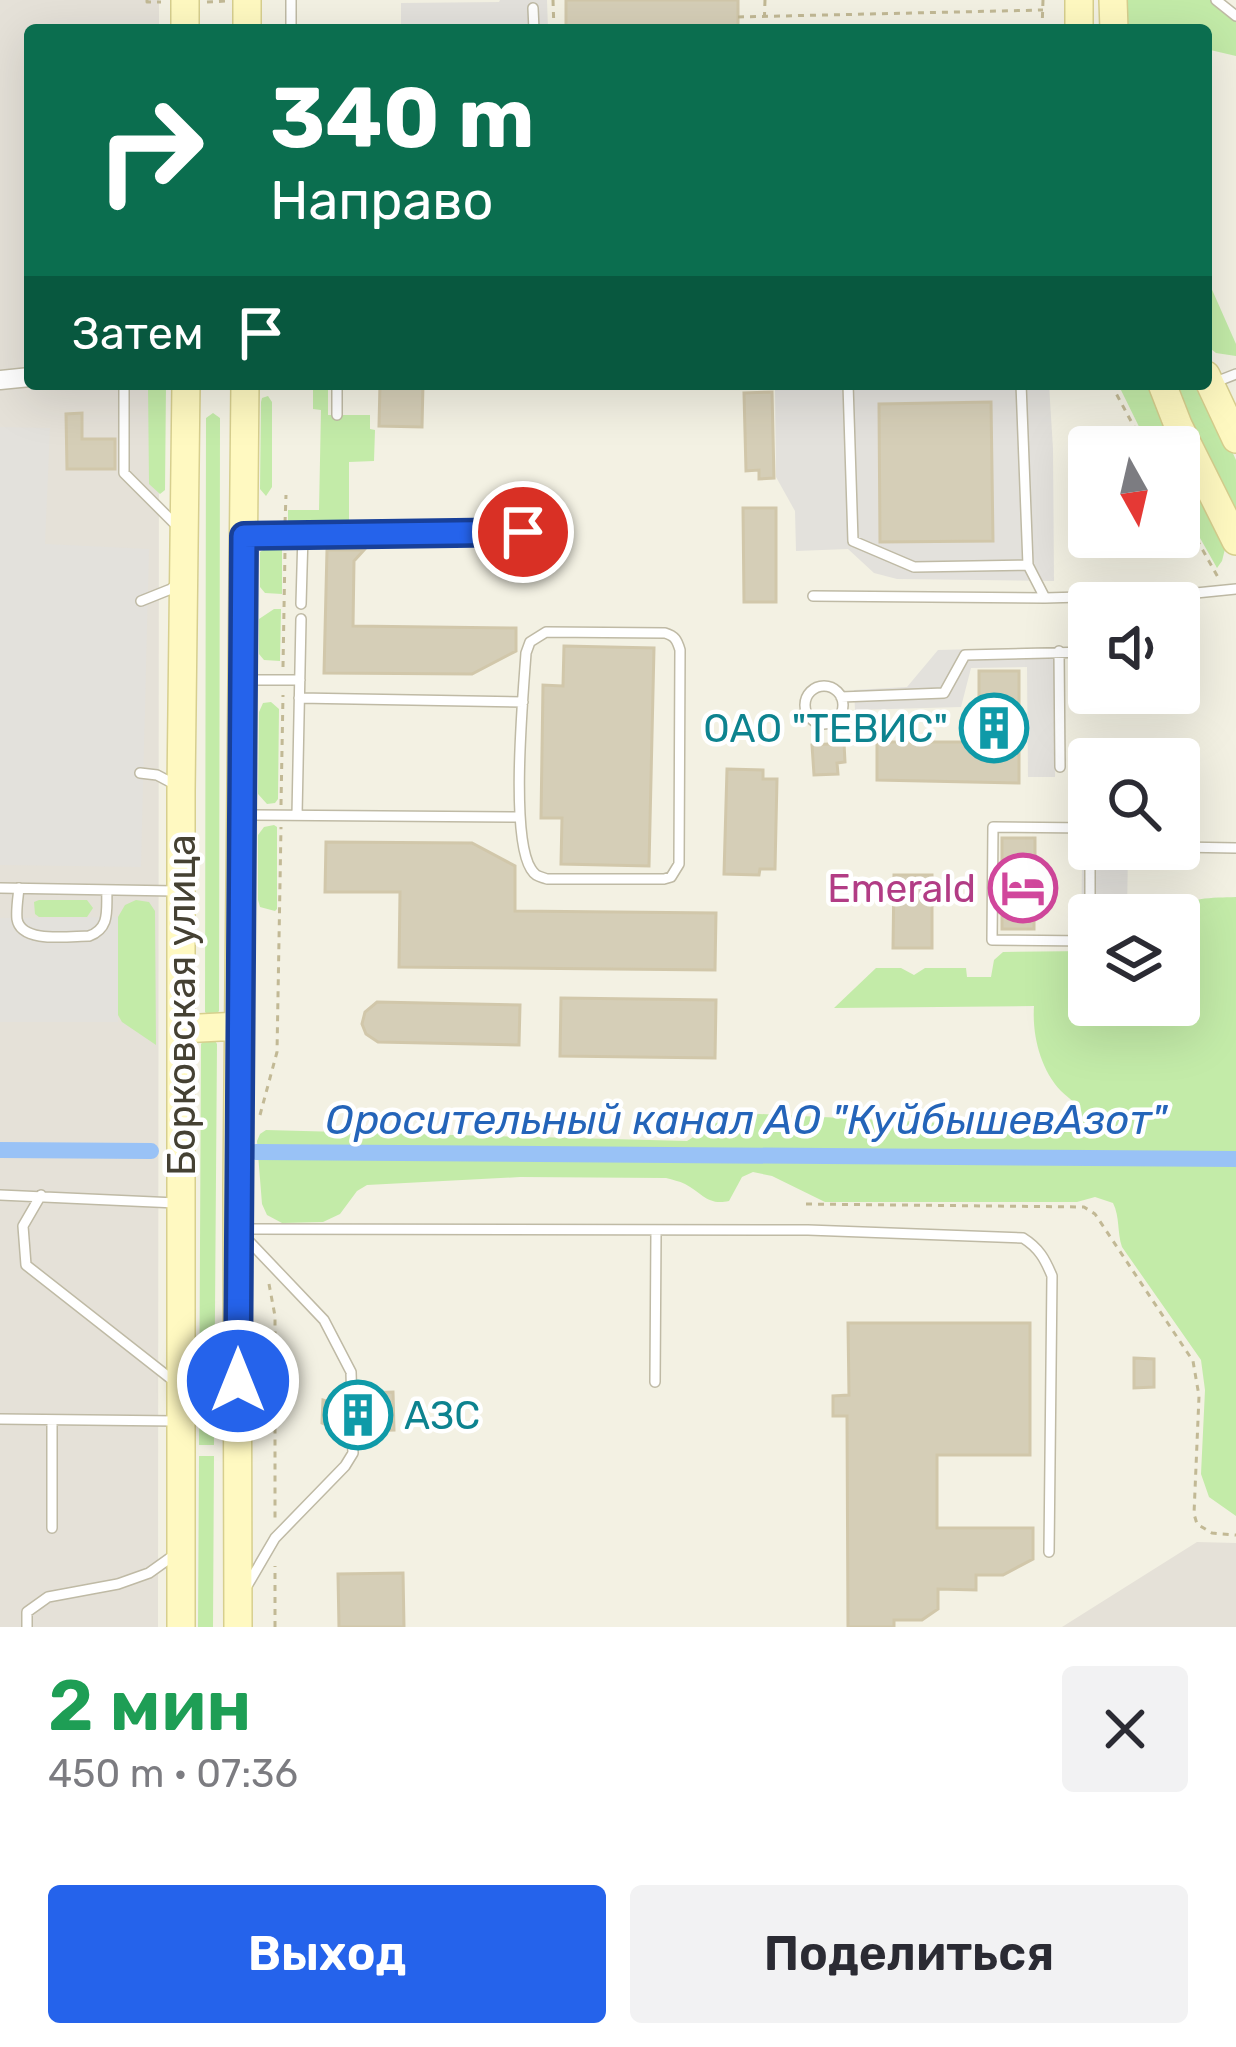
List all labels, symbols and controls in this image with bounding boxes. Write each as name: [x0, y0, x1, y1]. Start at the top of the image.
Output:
text: 340 m: [270, 68, 535, 168]
icon: right: [72, 72, 228, 228]
text: Направо: [270, 169, 494, 233]
icon: arrive: [228, 300, 294, 366]
text: Затем: [72, 307, 204, 360]
north arrow: [1068, 426, 1200, 558]
map controls: [1068, 426, 1200, 1026]
pin: [472, 481, 574, 583]
icon: arrive: [490, 499, 556, 565]
button: sound: [1068, 582, 1200, 714]
building icon: ОАО "ТЕВИС": [959, 693, 1029, 763]
place label: ОАО "ТЕВИС": [703, 706, 948, 752]
button: search: [1068, 738, 1200, 870]
street label: Борковская улица: [159, 834, 205, 1176]
hotel icon: Emerald: [988, 853, 1058, 923]
place label: Emerald: [827, 866, 976, 912]
button: layers: [1068, 894, 1200, 1026]
water label: Оросительный канал АО "КуйбышевАзот": [325, 1095, 1168, 1145]
position arrow: [175, 1318, 301, 1444]
building icon: АЗС: [323, 1380, 393, 1450]
place label: АЗС: [404, 1393, 480, 1439]
text: 2 мин: [48, 1663, 252, 1748]
button: close: [1062, 1666, 1188, 1792]
text: 450 m · 07:36: [48, 1751, 298, 1797]
button: Выход: [48, 1885, 606, 2023]
button: Поделиться: [630, 1885, 1188, 2023]

